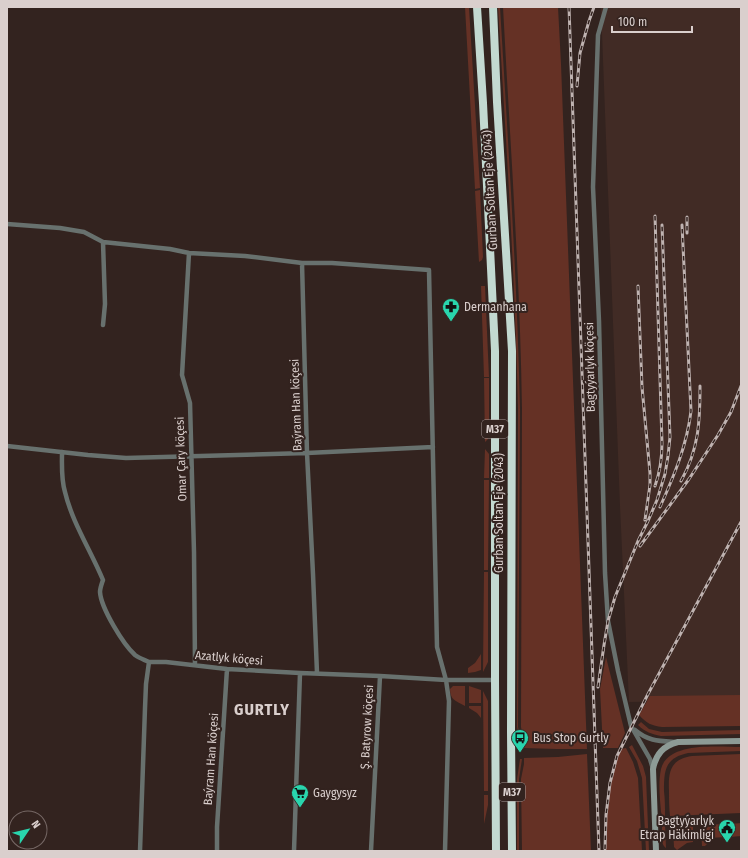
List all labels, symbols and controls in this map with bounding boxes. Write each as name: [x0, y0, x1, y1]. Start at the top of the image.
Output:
scale bar: [612, 8, 692, 34]
text: 100 m: [618, 15, 647, 29]
street label: Gurban Soltan Eje (2043): [480, 129, 500, 250]
pharmacy icon: Dermanhana: [441, 297, 461, 322]
place label: Dermanhana: [464, 300, 527, 314]
street label: Bagtyýarlyk köçesi: [582, 322, 598, 412]
street label: Baýram Han köçesi: [287, 359, 305, 451]
street label: Omar Çary köçesi: [173, 416, 189, 502]
road number: M37: [482, 420, 508, 438]
street label: Gurban Soltan Eje (2043): [492, 453, 506, 573]
street label: Azatlyk köçesi: [194, 648, 264, 668]
street label: Ş. Batyrow köçesi: [358, 684, 376, 770]
district label: GURTLY: [234, 700, 290, 719]
street label: Baýram Han köçesi: [201, 712, 221, 806]
bus stop icon: Bus Stop Gurtly: [510, 728, 530, 753]
place label: Bus Stop Gurtly: [533, 731, 609, 745]
supermarket icon: Gaygysyz: [290, 783, 310, 808]
road number: M37: [499, 783, 525, 801]
place label: Gaygysyz: [313, 786, 357, 800]
north arrow: [8, 810, 48, 850]
place label: Bagtyýarlyk Etrap Häkimligi: [640, 814, 714, 842]
text: N: [29, 818, 43, 831]
public building icon: Bagtyýarlyk Etrap Häkimligi: [717, 818, 737, 843]

